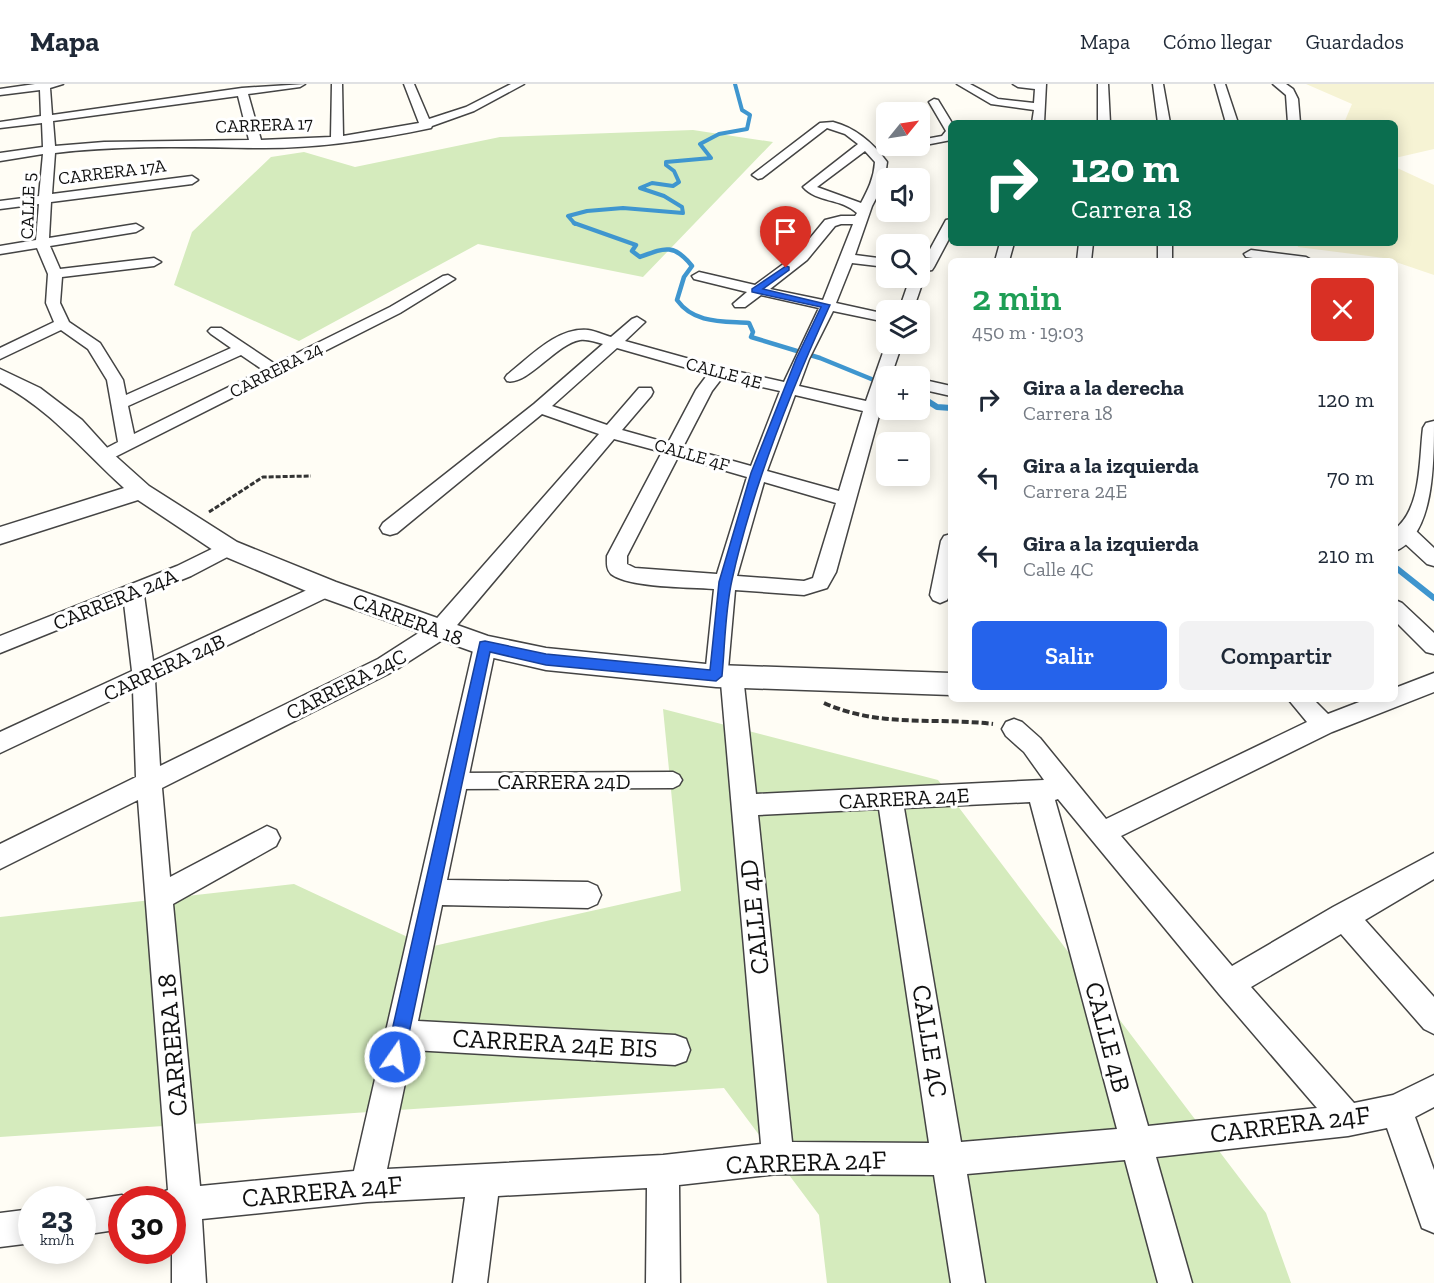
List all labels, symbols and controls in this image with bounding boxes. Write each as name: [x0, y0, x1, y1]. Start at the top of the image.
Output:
text: Mapa: [30, 25, 99, 58]
text: Mapa: [1080, 29, 1130, 54]
text: Cómo llegar: [1163, 29, 1273, 54]
text: Guardados: [1306, 29, 1404, 54]
north arrow: [876, 102, 930, 156]
map controls: [876, 102, 930, 486]
street label: CARRERA 17: [215, 112, 314, 138]
text: 120 m: [1071, 142, 1179, 193]
icon: right: [972, 144, 1050, 222]
street label: CARRERA 17A: [57, 154, 168, 190]
button: sound: [876, 168, 930, 222]
street label: CALLE 5: [16, 172, 40, 240]
text: Carrera 18: [1071, 193, 1192, 225]
pin: [760, 206, 811, 268]
icon: arrive: [769, 215, 802, 248]
button: search: [876, 234, 930, 288]
text: 2 min: [972, 276, 1061, 319]
button: close: [1311, 278, 1374, 341]
button: layers: [876, 300, 930, 354]
text: 450 m · 19:03: [972, 320, 1084, 344]
street label: CARRERA 24: [226, 337, 326, 403]
street label: CALLE 4E: [684, 352, 764, 394]
button: +: [876, 366, 930, 420]
text: Gira a la derecha: [1023, 374, 1184, 401]
icon: right: [972, 383, 1005, 416]
text: 120 m: [1318, 386, 1374, 413]
text: Carrera 18: [1023, 401, 1113, 425]
button: −: [876, 432, 930, 486]
street label: CALLE 4F: [652, 434, 732, 476]
text: Gira a la izquierda: [1023, 452, 1199, 479]
icon: left: [972, 461, 1005, 494]
text: 70 m: [1327, 464, 1374, 491]
text: Carrera 24E: [1023, 479, 1127, 503]
text: Gira a la izquierda: [1023, 530, 1199, 557]
icon: left: [972, 539, 1005, 572]
text: 210 m: [1318, 542, 1374, 569]
text: Calle 4C: [1023, 557, 1094, 581]
street label: CARRERA 24A: [49, 563, 181, 635]
street label: CARRERA 18: [349, 588, 467, 650]
button: Salir: [972, 621, 1167, 690]
button: Compartir: [1179, 621, 1374, 690]
street label: CARRERA 24B: [99, 628, 229, 706]
street label: CARRERA 24C: [282, 643, 410, 725]
street label: CARRERA 24D: [497, 769, 631, 794]
street label: CARRERA 24E: [838, 782, 970, 814]
street label: CALLE 4D: [732, 858, 776, 976]
street label: CARRERA 18: [150, 972, 194, 1118]
street label: CALLE 4B: [1078, 978, 1138, 1096]
street label: CALLE 4C: [905, 982, 955, 1100]
street label: CARRERA 24E BIS: [452, 1022, 658, 1064]
position arrow: [363, 1025, 427, 1089]
street label: CARRERA 24F: [1208, 1098, 1372, 1150]
street label: CARRERA 24F: [725, 1143, 887, 1181]
street label: CARRERA 24F: [240, 1168, 404, 1214]
speed limit sign: 30: [108, 1186, 186, 1264]
text: 23: [41, 1200, 73, 1236]
text: km/h: [40, 1231, 74, 1249]

